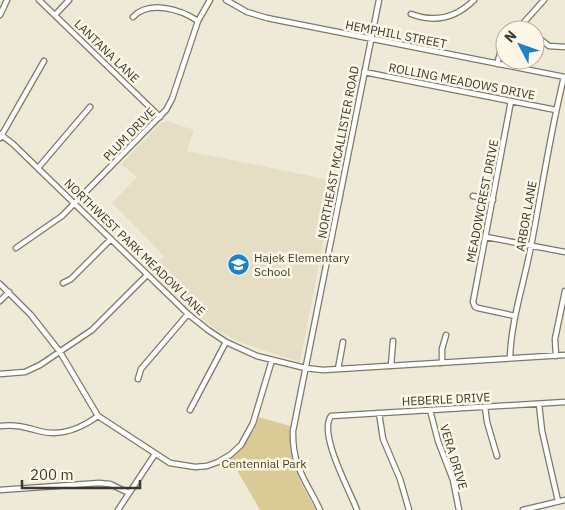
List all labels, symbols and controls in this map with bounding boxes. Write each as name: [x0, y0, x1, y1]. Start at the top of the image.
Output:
street label: LANTANA LANE: [71, 16, 143, 86]
street label: HEMPHILL STREET: [344, 17, 448, 51]
north arrow: [495, 20, 545, 70]
text: N: [500, 27, 520, 46]
street label: ROLLING MEADOWS DRIVE: [388, 59, 536, 103]
street label: NORTHEAST MCALLISTER ROAD: [314, 64, 362, 240]
street label: PLUM DRIVE: [100, 104, 158, 164]
street label: MEADOWCREST DRIVE: [463, 138, 501, 264]
street label: NORTHWEST PARK MEADOW LANE: [61, 175, 209, 319]
street label: ARBOR LANE: [512, 179, 540, 253]
place label: Hajek Elementary School: [254, 250, 350, 279]
school or university icon: Hajek Elementary School: [226, 252, 250, 276]
street label: HEBERLE DRIVE: [401, 389, 491, 409]
street label: VERA DRIVE: [437, 423, 471, 491]
park label: Centennial Park: [221, 456, 307, 471]
scale bar: [22, 458, 140, 490]
text: 200 m: [30, 465, 74, 484]

